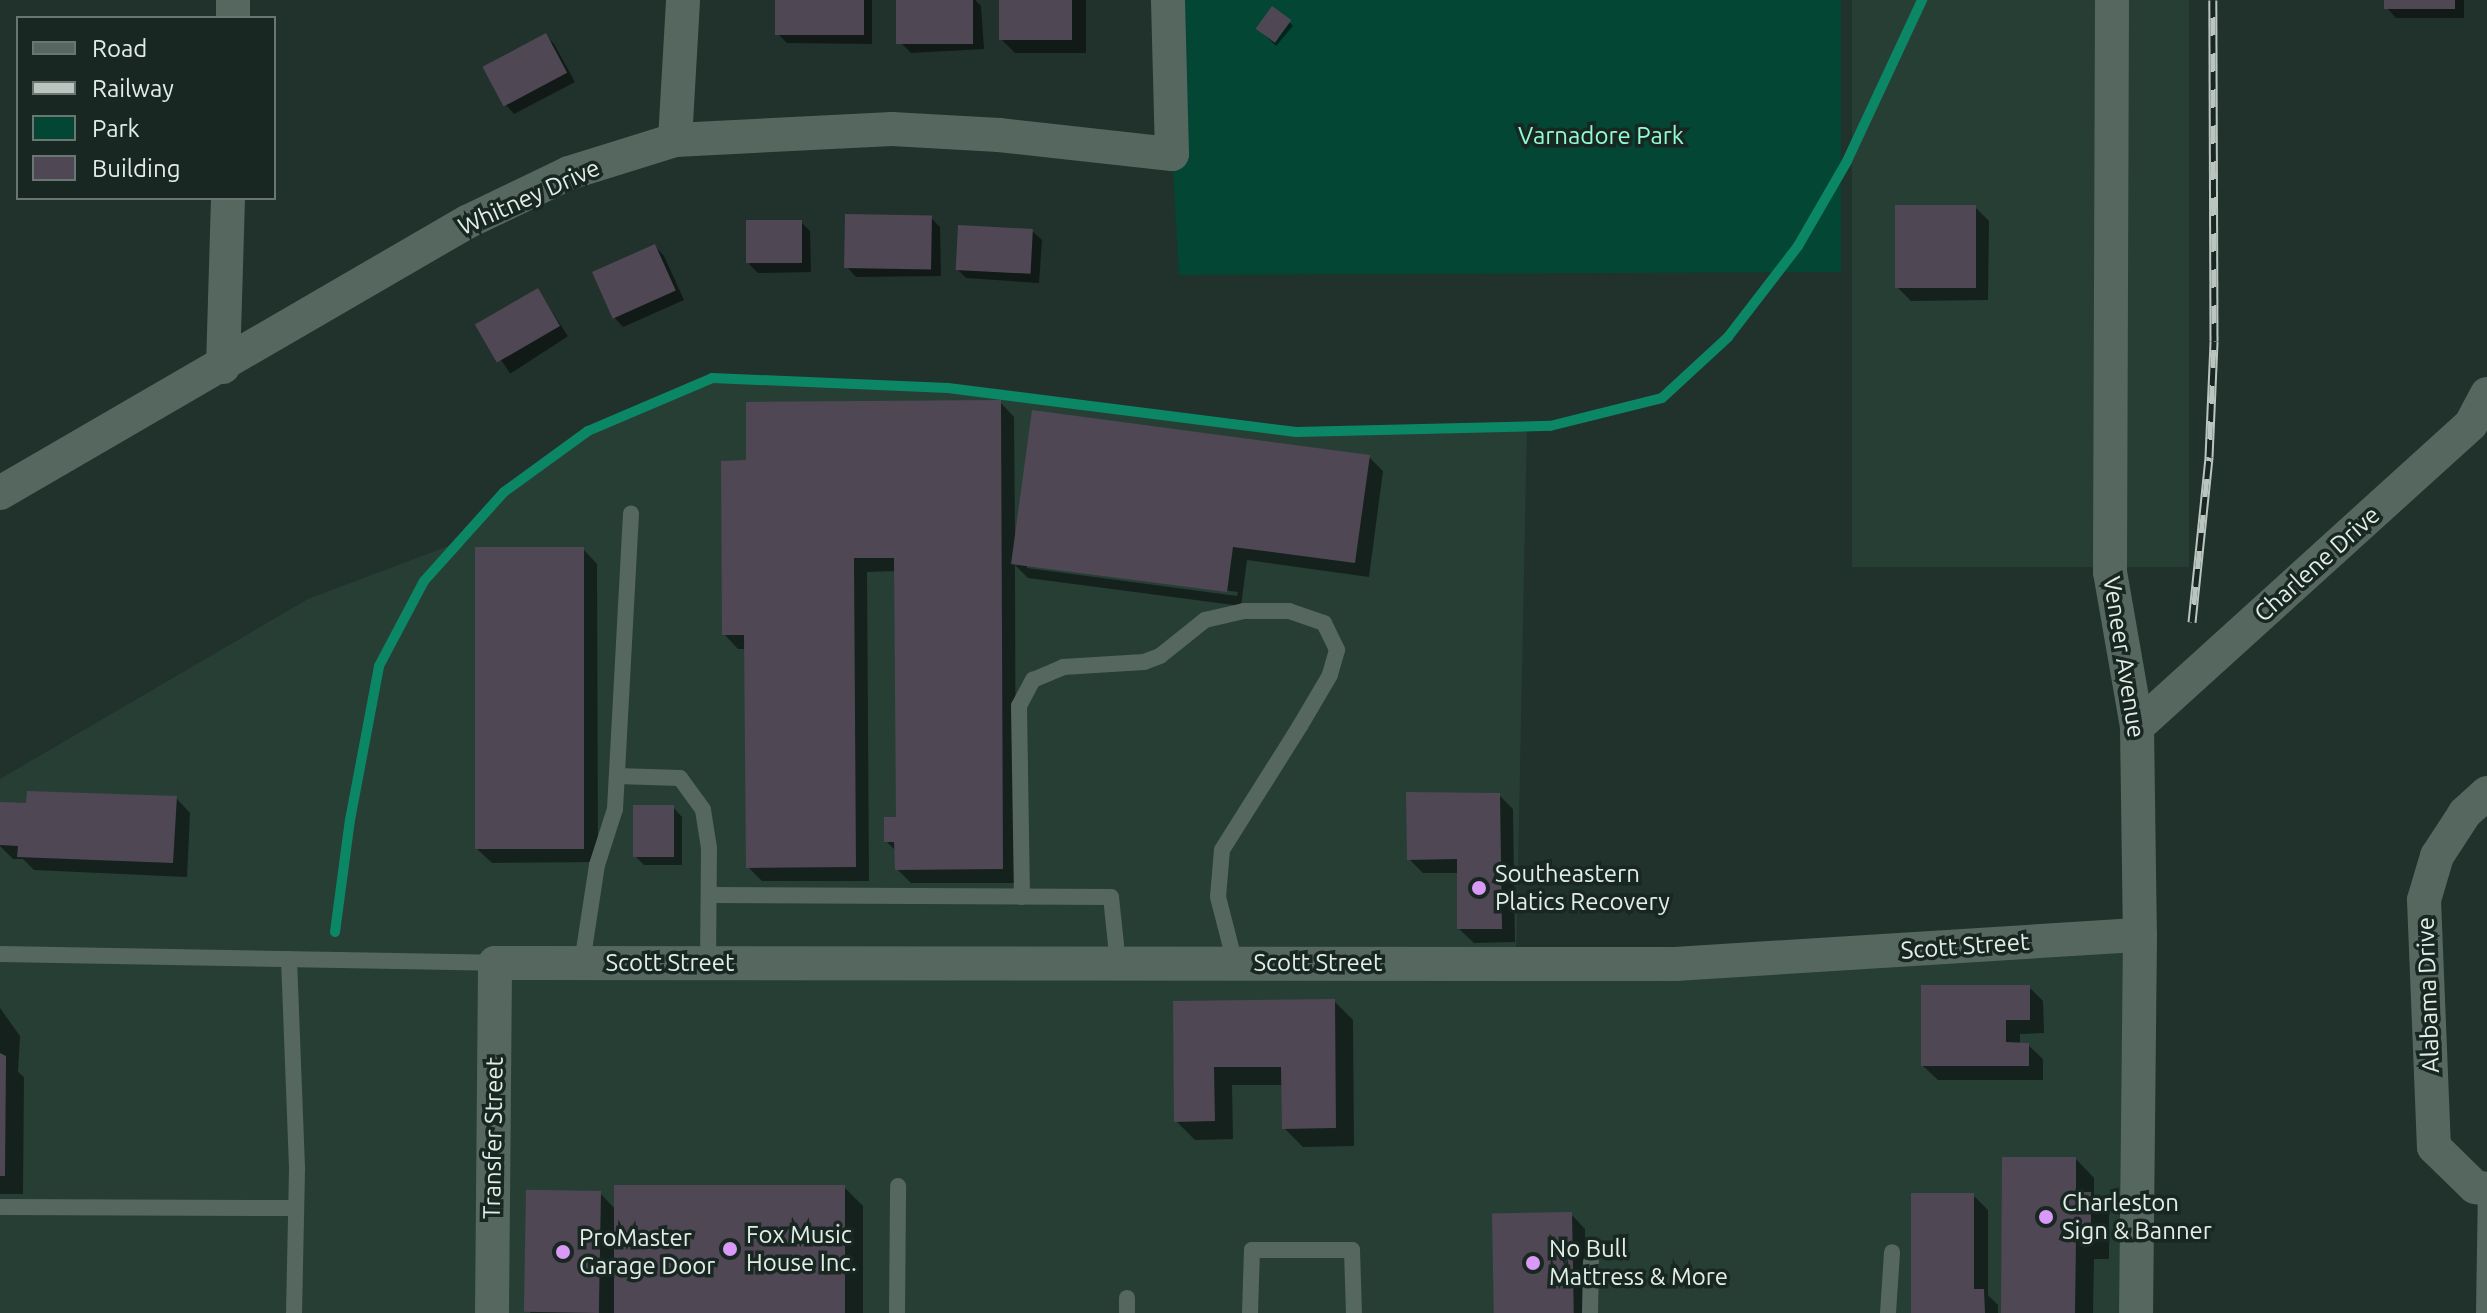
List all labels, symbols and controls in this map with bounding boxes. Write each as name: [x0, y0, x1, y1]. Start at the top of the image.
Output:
legend: [16, 16, 276, 200]
text: Road: [92, 35, 147, 62]
text: Railway: [92, 75, 174, 102]
text: Park: [92, 115, 140, 142]
park label: Varnadore Park: [1518, 122, 1684, 150]
street label: Whitney Drive: [454, 153, 604, 241]
text: Building: [92, 155, 180, 182]
street label: Charlene Drive: [2248, 500, 2386, 628]
street label: Veneer Avenue: [2097, 574, 2151, 740]
place label: Southeastern Platics Recovery: [1495, 860, 1670, 916]
marker: Southeastern Platics Recovery: [1470, 879, 1488, 897]
street label: Alabama Drive: [2411, 917, 2445, 1073]
street label: Scott Street: [1900, 927, 2030, 965]
street label: Scott Street: [605, 949, 735, 977]
street label: Scott Street: [1253, 949, 1383, 977]
street label: Transfer Street: [477, 1057, 509, 1219]
place label: Charleston Sign & Banner: [2062, 1189, 2212, 1245]
marker: Charleston Sign & Banner: [2037, 1208, 2055, 1226]
place label: Fox Music House Inc.: [746, 1221, 857, 1277]
place label: ProMaster Garage Door: [579, 1224, 715, 1280]
place label: No Bull Mattress & More: [1549, 1235, 1728, 1291]
marker: Fox Music House Inc.: [721, 1240, 739, 1258]
marker: ProMaster Garage Door: [554, 1243, 572, 1261]
marker: No Bull Mattress & More: [1524, 1254, 1542, 1272]

